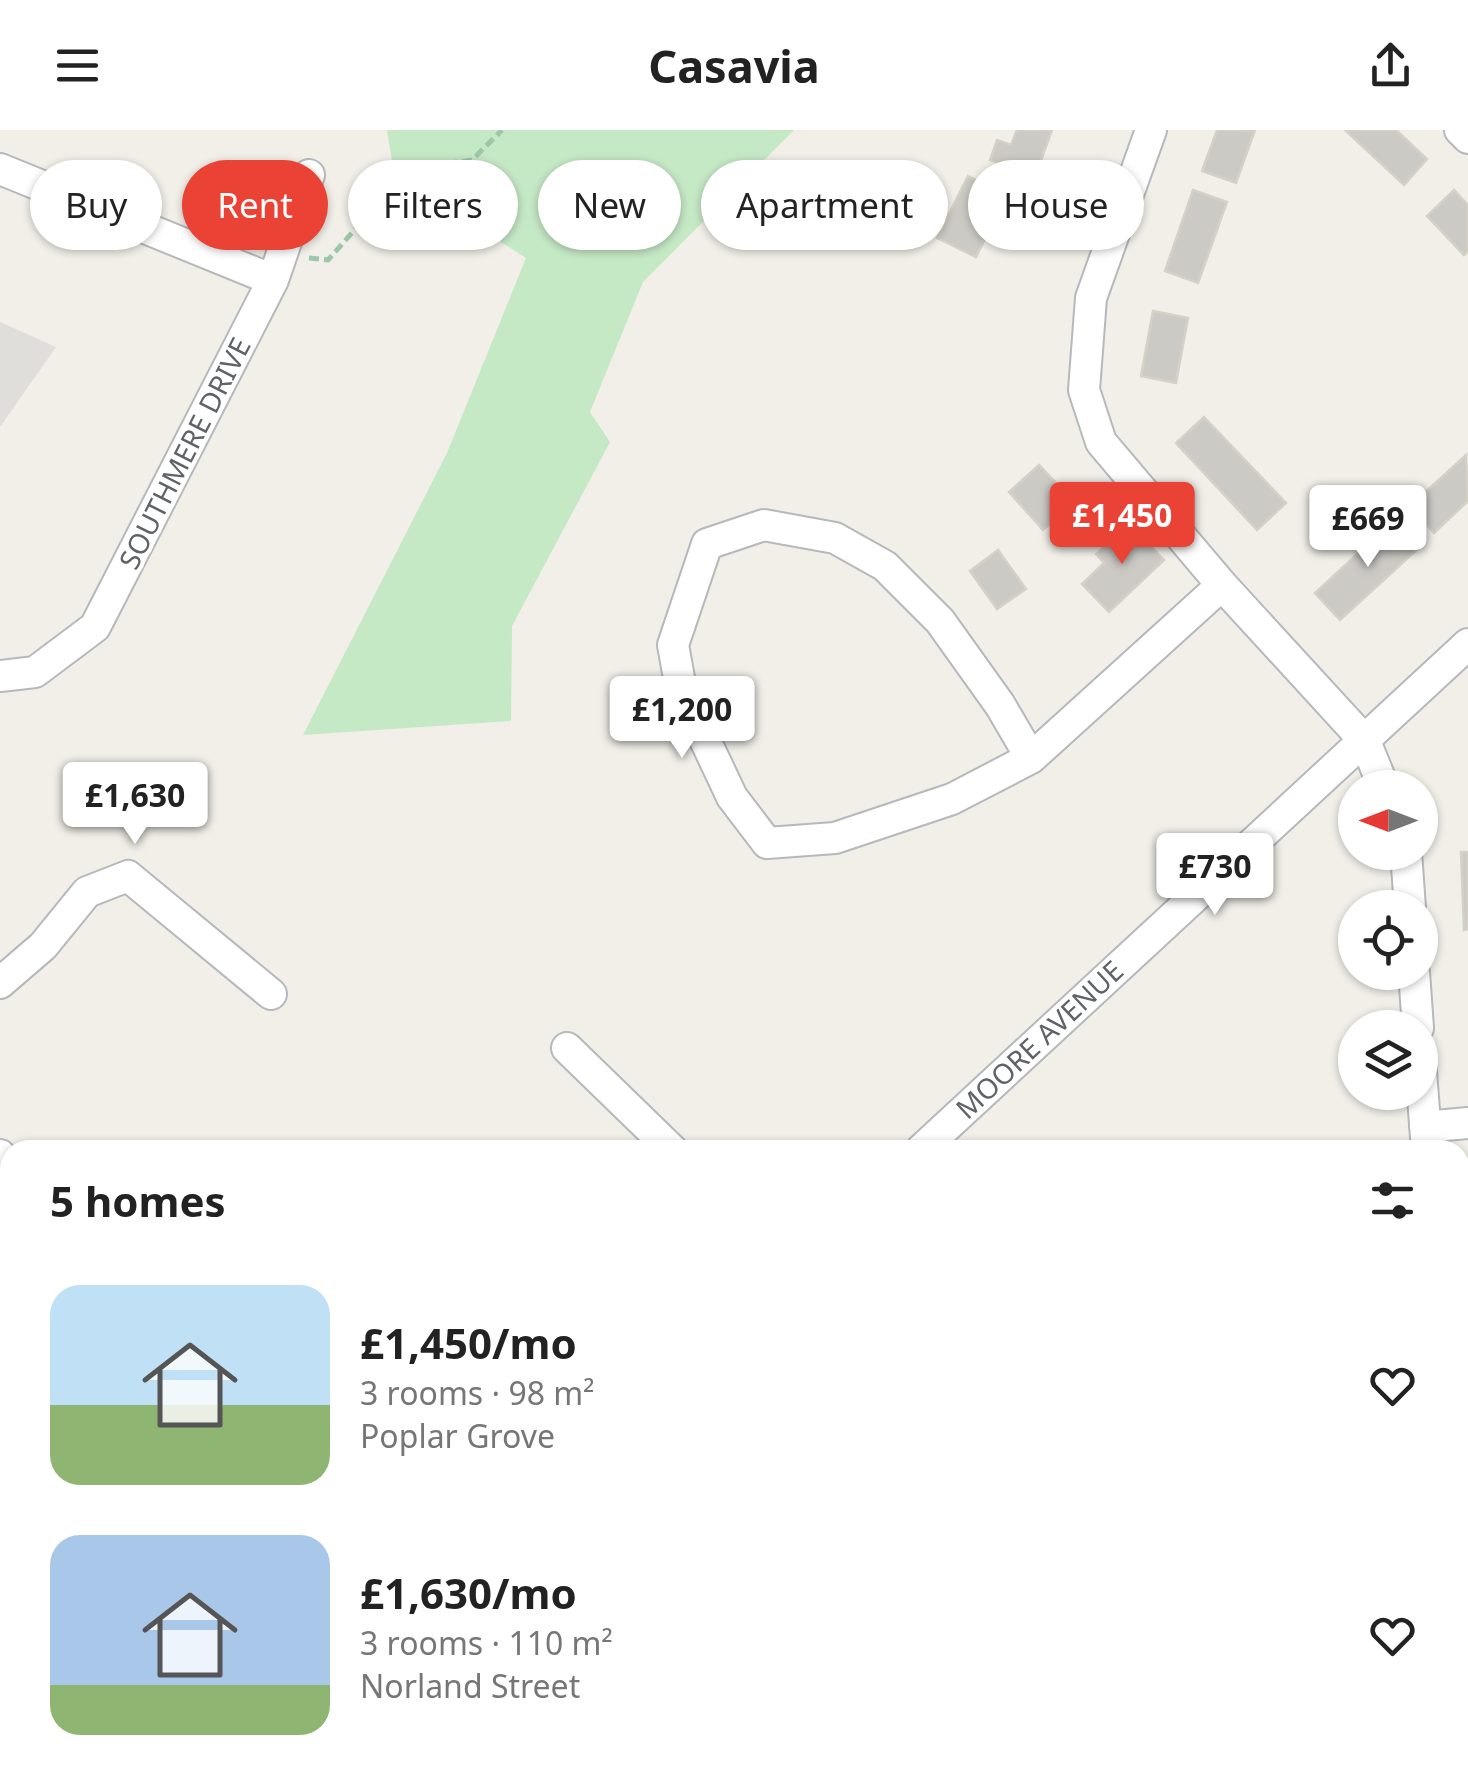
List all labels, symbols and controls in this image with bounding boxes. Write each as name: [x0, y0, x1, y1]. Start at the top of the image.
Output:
text: Casavia: [648, 35, 820, 96]
icon: menu: [50, 38, 105, 93]
icon: share: [1363, 38, 1418, 93]
chip: Buy: [30, 160, 162, 250]
chip: Rent: [182, 160, 328, 250]
chip: Filters: [348, 160, 518, 250]
chip: New: [538, 160, 681, 250]
chip: Apartment: [701, 160, 948, 250]
chip: House: [968, 160, 1144, 250]
street label: SOUTHMERE DRIVE: [109, 331, 259, 575]
pin: £1,450: [1041, 482, 1203, 567]
pin: £669: [1309, 485, 1427, 570]
text: £1,450: [1072, 493, 1172, 536]
text: £669: [1331, 496, 1405, 539]
pin: £1,200: [601, 676, 763, 761]
text: £1,200: [632, 687, 732, 730]
pin: £1,630: [54, 762, 216, 847]
north arrow: [1338, 770, 1438, 870]
map controls: [1338, 770, 1438, 1110]
text: £1,630: [85, 773, 185, 816]
pin: £730: [1156, 833, 1274, 918]
text: £730: [1178, 844, 1252, 887]
button: locate: [1338, 890, 1438, 990]
street label: MOORE AVENUE: [947, 951, 1131, 1127]
button: layers: [1338, 1010, 1438, 1110]
text: 5 homes: [50, 1172, 226, 1229]
icon: filters: [1365, 1173, 1420, 1228]
text: £1,450/mo: [360, 1314, 577, 1371]
icon: home: [130, 1325, 250, 1445]
icon: heart: [1365, 1358, 1420, 1413]
text: 3 rooms · 98 m²: [360, 1371, 594, 1414]
text: Poplar Grove: [360, 1414, 555, 1457]
text: £1,630/mo: [360, 1564, 577, 1621]
icon: home: [130, 1575, 250, 1695]
icon: heart: [1365, 1608, 1420, 1663]
text: 3 rooms · 110 m²: [360, 1621, 613, 1664]
text: Norland Street: [360, 1664, 580, 1707]

